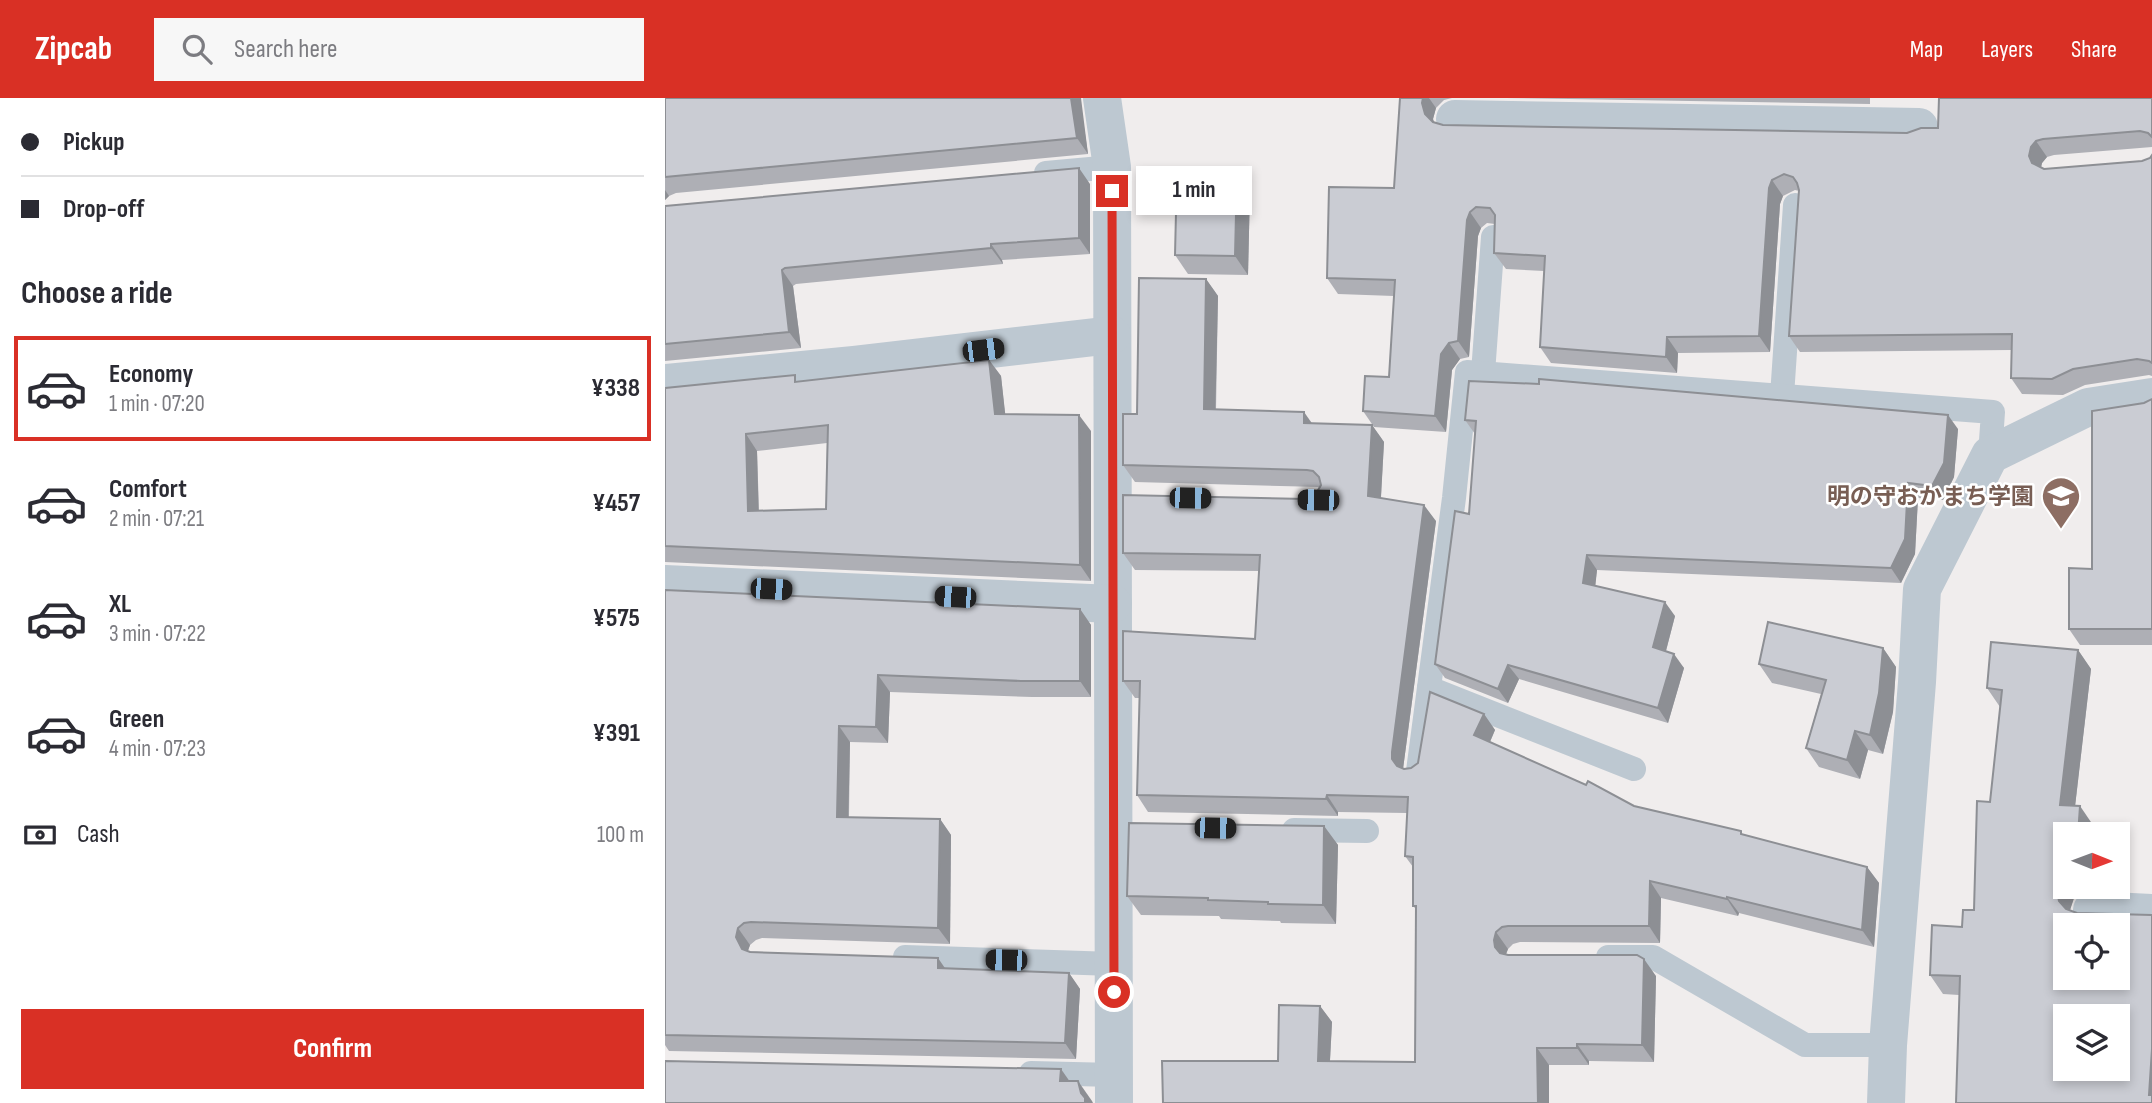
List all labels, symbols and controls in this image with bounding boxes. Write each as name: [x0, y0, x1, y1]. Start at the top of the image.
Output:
search box: [154, 18, 644, 81]
text: Zipcab: [35, 29, 112, 69]
icon: search: [178, 30, 216, 68]
text: Search here: [234, 34, 337, 65]
text: Map: [1910, 35, 1943, 64]
text: Layers: [1981, 35, 2033, 64]
text: Share: [2071, 35, 2117, 64]
text: Pickup: [63, 127, 125, 158]
callout: 1 min: [1137, 166, 1252, 216]
route end: [1096, 175, 1128, 207]
text: 1 min: [1173, 176, 1215, 204]
text: Drop-off: [63, 194, 144, 225]
text: Choose a ride: [21, 274, 173, 313]
car: [961, 337, 1006, 363]
icon: car: [25, 357, 88, 420]
text: Economy: [109, 359, 193, 390]
text: ¥338: [591, 373, 640, 404]
text: 1 min · 07:20: [109, 390, 205, 418]
icon: car: [25, 472, 88, 535]
text: Comfort: [109, 474, 187, 505]
school or university icon: 明の守おかまち学園: [2040, 475, 2082, 530]
place label: 明の守おかまち学園: [1827, 483, 2034, 511]
car: [1169, 487, 1212, 509]
text: ¥457: [592, 488, 640, 519]
car: [1297, 489, 1340, 511]
text: 2 min · 07:21: [109, 505, 204, 533]
car: [750, 577, 793, 601]
car: [934, 585, 977, 609]
icon: car: [25, 587, 88, 650]
text: XL: [109, 589, 131, 620]
text: ¥575: [593, 603, 640, 634]
text: 3 min · 07:22: [109, 620, 206, 648]
icon: car: [25, 702, 88, 765]
text: Green: [109, 704, 164, 735]
text: ¥391: [592, 718, 640, 749]
text: 4 min · 07:23: [109, 735, 206, 763]
icon: cash: [21, 816, 59, 854]
car: [1194, 817, 1237, 839]
text: Cash: [77, 819, 120, 850]
text: 100 m: [597, 821, 644, 849]
north arrow: [2053, 822, 2130, 900]
map controls: [2053, 822, 2130, 1081]
button: locate: [2053, 913, 2130, 990]
car: [985, 949, 1028, 971]
route start: [1098, 976, 1130, 1008]
button: layers: [2053, 1004, 2130, 1081]
button: Confirm: [21, 1009, 644, 1089]

